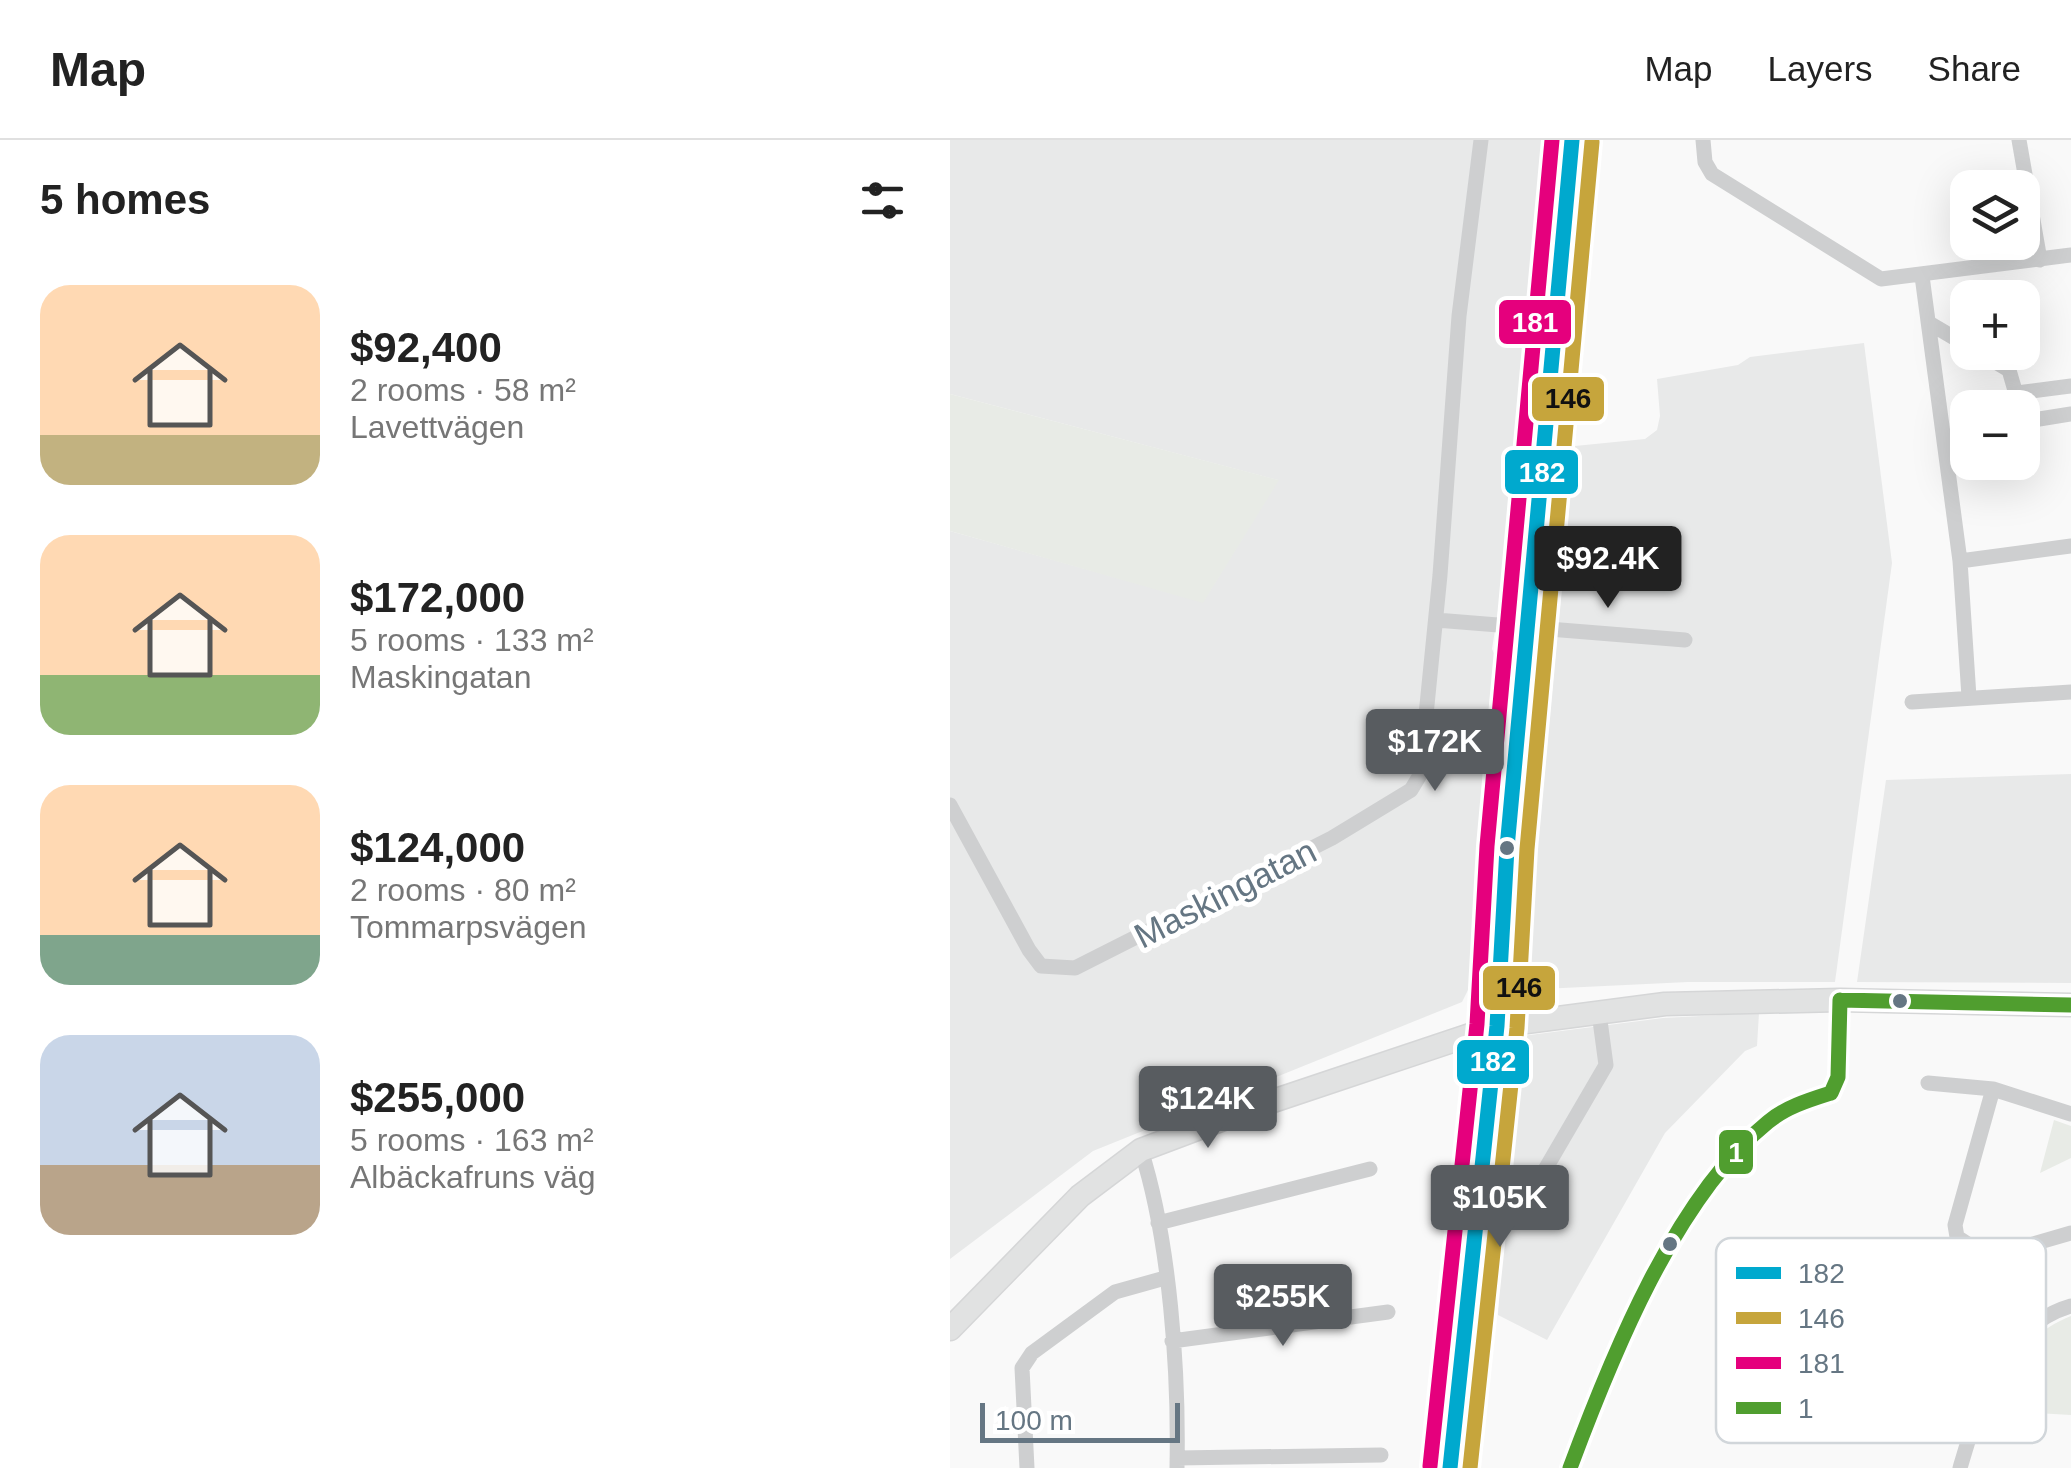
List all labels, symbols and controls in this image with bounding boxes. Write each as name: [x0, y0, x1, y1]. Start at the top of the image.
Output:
text: Map: [50, 43, 146, 96]
text: Map: [1644, 49, 1713, 88]
text: Layers: [1768, 49, 1873, 88]
text: Share: [1928, 49, 2021, 88]
map controls: [1950, 170, 2040, 480]
button: layers: [1950, 170, 2040, 260]
icon: filters: [855, 173, 910, 228]
text: 5 homes: [40, 176, 210, 223]
button: +: [1950, 280, 2040, 370]
line badge: 181: [1497, 298, 1573, 346]
text: 181: [1512, 307, 1558, 338]
text: $92,400: [350, 324, 502, 371]
icon: home: [120, 325, 240, 445]
text: 2 rooms · 58 m²: [350, 372, 576, 408]
line badge: 146: [1530, 375, 1606, 423]
text: 146: [1545, 383, 1591, 414]
button: −: [1950, 390, 2040, 480]
text: Lavettvägen: [350, 409, 524, 445]
line badge: 182: [1503, 448, 1580, 496]
text: 182: [1519, 457, 1565, 488]
pin: $92.4K: [1527, 526, 1689, 611]
text: $92.4K: [1556, 540, 1660, 576]
text: $172,000: [350, 574, 525, 621]
icon: home: [120, 575, 240, 695]
text: 5 rooms · 133 m²: [350, 622, 594, 658]
text: Maskingatan: [350, 659, 531, 695]
pin: $172K: [1365, 709, 1505, 794]
text: $172K: [1388, 723, 1482, 759]
text: $124,000: [350, 824, 525, 871]
icon: home: [120, 825, 240, 945]
street label: Maskingatan: [1128, 831, 1322, 955]
unlabelled marker: [1497, 838, 1517, 858]
text: 2 rooms · 80 m²: [350, 872, 576, 908]
text: Tommarpsvägen: [350, 909, 587, 945]
line badge: 146: [1481, 964, 1557, 1012]
text: 146: [1496, 972, 1542, 1003]
unlabelled marker: [1890, 991, 1910, 1011]
line badge: 182: [1455, 1038, 1531, 1086]
text: 182: [1470, 1046, 1516, 1077]
pin: $124K: [1138, 1066, 1278, 1151]
text: $255,000: [350, 1074, 525, 1121]
icon: home: [120, 1075, 240, 1195]
text: $124K: [1161, 1080, 1255, 1116]
text: 5 rooms · 163 m²: [350, 1122, 594, 1158]
line badge: 1: [1717, 1128, 1755, 1176]
text: 1: [1728, 1137, 1744, 1168]
text: Albäckafruns väg: [350, 1159, 595, 1195]
pin: $105K: [1430, 1165, 1570, 1250]
text: $105K: [1453, 1179, 1547, 1215]
unlabelled marker: [1660, 1234, 1680, 1254]
legend: [1716, 1238, 2046, 1443]
text: 182: [1798, 1258, 1845, 1289]
pin: $255K: [1213, 1264, 1353, 1349]
text: $255K: [1236, 1278, 1330, 1314]
text: 146: [1798, 1303, 1845, 1334]
text: 181: [1798, 1348, 1845, 1379]
text: 1: [1798, 1393, 1814, 1424]
scale bar: [980, 1398, 1180, 1442]
text: 100 m: [995, 1405, 1073, 1436]

